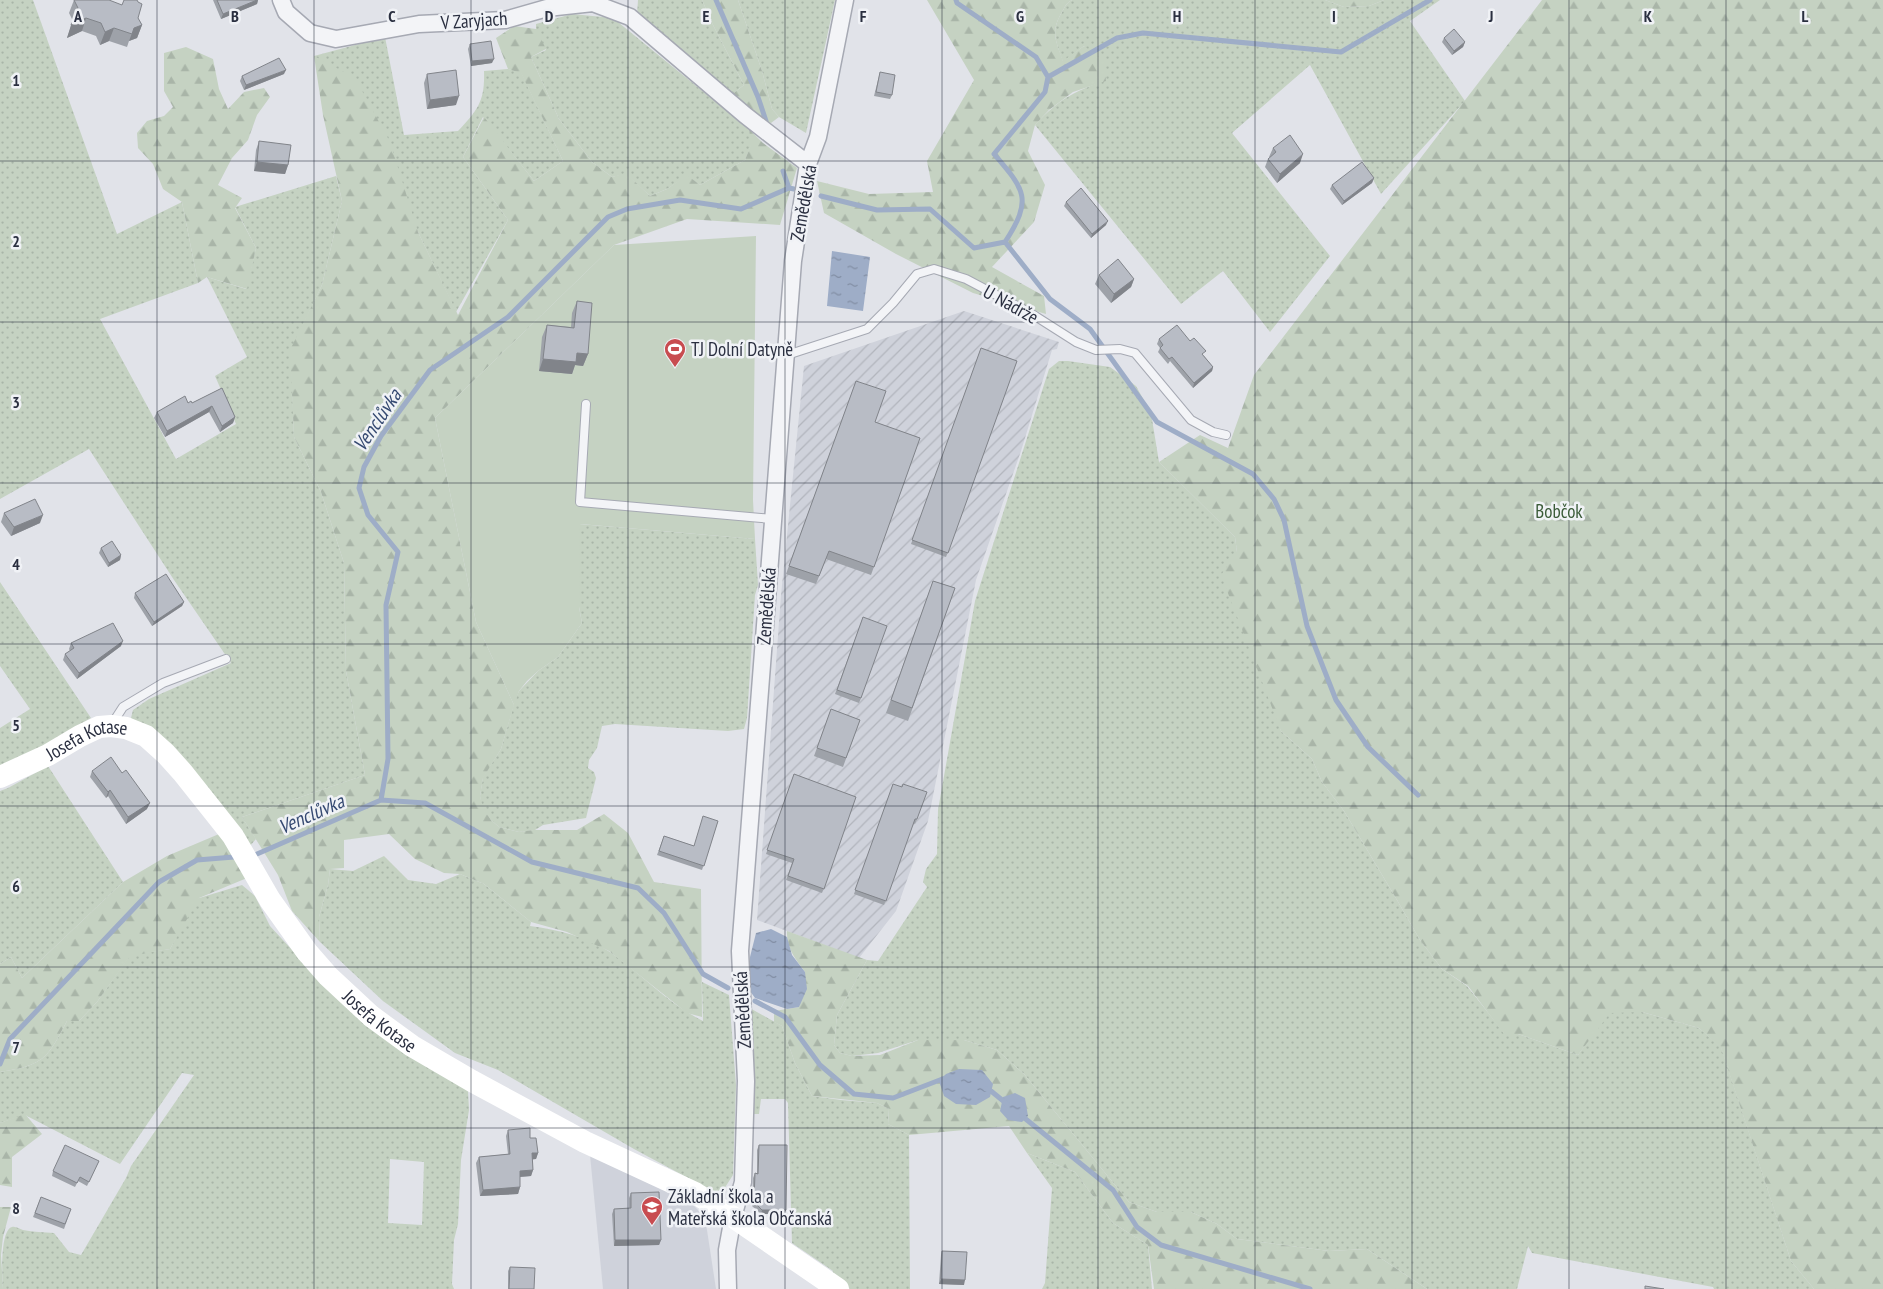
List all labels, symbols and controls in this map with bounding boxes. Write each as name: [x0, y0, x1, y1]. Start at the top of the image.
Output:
text: A: [73, 6, 83, 26]
text: B: [231, 6, 239, 26]
text: C: [388, 6, 396, 26]
street label: V Zaryjach: [439, 6, 508, 34]
text: D: [545, 6, 554, 26]
text: E: [703, 6, 710, 26]
text: F: [860, 6, 867, 26]
text: G: [1016, 6, 1024, 26]
text: H: [1173, 6, 1181, 26]
text: I: [1332, 6, 1336, 26]
text: J: [1488, 6, 1493, 26]
text: K: [1644, 6, 1653, 26]
text: L: [1802, 6, 1809, 26]
text: 1: [12, 70, 20, 90]
street label: Zemědělská: [784, 163, 822, 243]
text: 2: [12, 231, 20, 251]
street label: U Nádrže: [979, 279, 1043, 329]
sports icon: TJ Dolní Datyně: [663, 337, 687, 368]
place label: TJ Dolní Datyně: [691, 337, 793, 361]
water label: Venclůvka: [347, 383, 408, 456]
text: 3: [12, 392, 20, 412]
park label: Bobčok: [1535, 499, 1583, 523]
text: 4: [12, 554, 20, 574]
street label: Zemědělská: [751, 566, 781, 646]
street label: Josefa Kotase: [40, 714, 129, 766]
text: 5: [12, 715, 20, 735]
water label: Venclůvka: [274, 788, 349, 840]
text: 6: [12, 876, 20, 896]
street label: Zemědělská: [728, 971, 756, 1049]
street label: Josefa Kotase: [337, 984, 422, 1058]
text: 7: [12, 1037, 20, 1057]
place label: Základní škola a Mateřská škola Občanská: [668, 1184, 832, 1230]
school or university icon: Základní škola a Mateřská škola Občanská: [640, 1195, 664, 1226]
text: 8: [12, 1198, 20, 1218]

